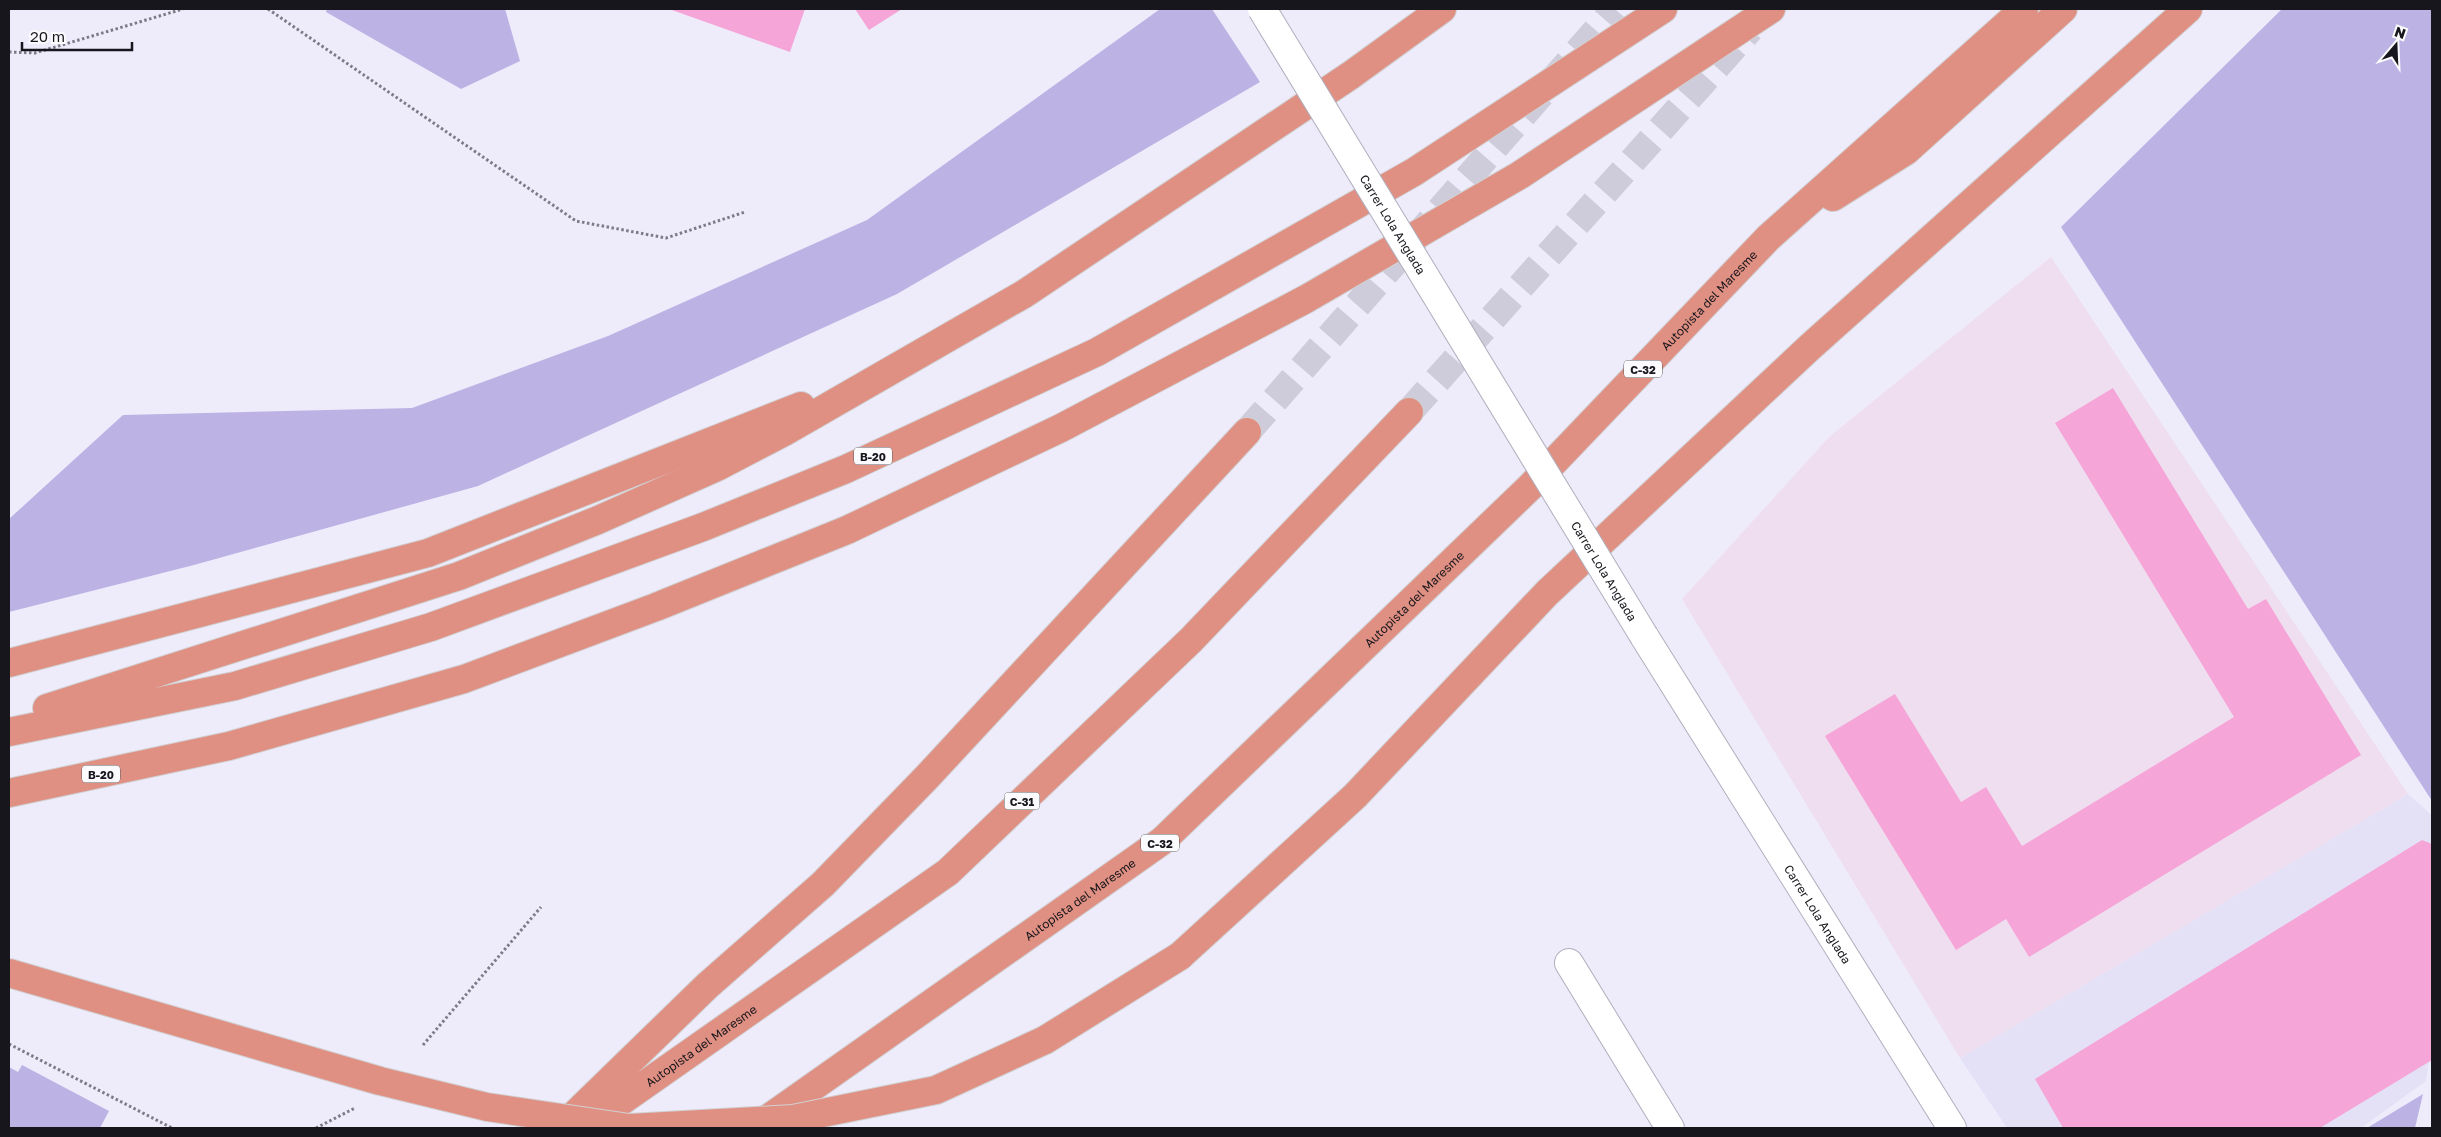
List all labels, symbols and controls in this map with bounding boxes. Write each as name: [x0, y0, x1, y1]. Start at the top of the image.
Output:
scale bar: [22, 20, 132, 52]
north arrow: [2371, 20, 2421, 70]
text: N: [2393, 22, 2408, 42]
text: 20 m: [30, 27, 65, 45]
street label: Carrer Lola Anglada: [1357, 172, 1429, 277]
street label: Autopista del Maresme: [1658, 247, 1760, 353]
road number: C-32: [1624, 360, 1662, 378]
road number: B-20: [854, 448, 892, 464]
street label: Carrer Lola Anglada: [1568, 518, 1640, 624]
street label: Autopista del Maresme: [1361, 547, 1467, 650]
road number: B-20: [82, 766, 120, 782]
road number: C-31: [1004, 792, 1040, 809]
road number: C-32: [1141, 834, 1179, 851]
street label: Autopista del Maresme: [1021, 855, 1138, 943]
street label: Carrer Lola Anglada: [1781, 862, 1855, 966]
street label: Autopista del Maresme: [642, 1001, 759, 1089]

